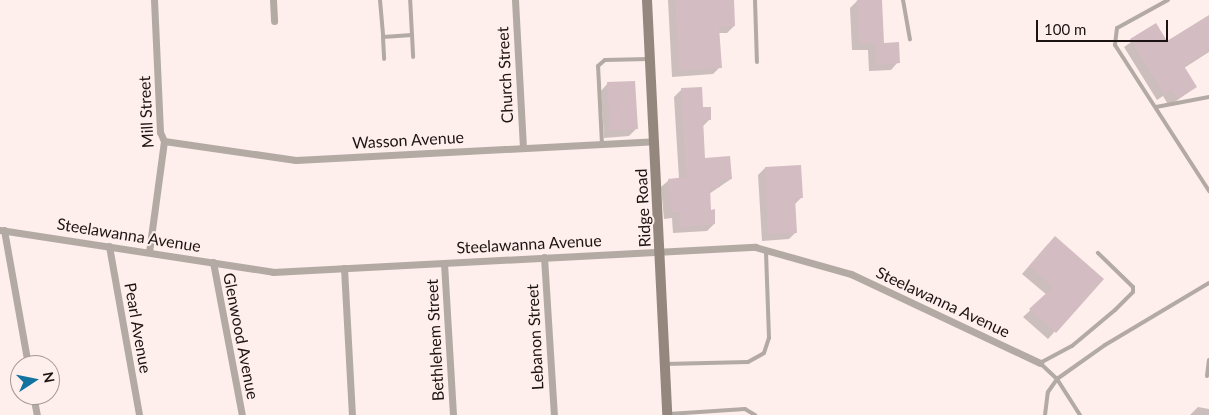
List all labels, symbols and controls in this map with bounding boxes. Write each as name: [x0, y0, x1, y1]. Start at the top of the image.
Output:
scale bar: [1039, 10, 1172, 42]
text: 100 m: [1044, 20, 1086, 38]
street label: Church Street: [493, 26, 517, 124]
street label: Mill Street: [135, 75, 157, 149]
street label: Wasson Avenue: [351, 127, 465, 153]
street label: Ridge Road: [631, 168, 655, 248]
street label: Steelawanna Avenue: [55, 214, 203, 256]
street label: Steelawanna Avenue: [456, 231, 602, 257]
street label: Steelawanna Avenue: [873, 262, 1013, 342]
street label: Glenwood Avenue: [219, 271, 263, 401]
street label: Bethlehem Street: [422, 278, 448, 402]
street label: Pearl Avenue: [121, 281, 155, 375]
street label: Lebanon Street: [523, 283, 547, 391]
north arrow: [10, 355, 60, 405]
text: N: [40, 370, 59, 384]

